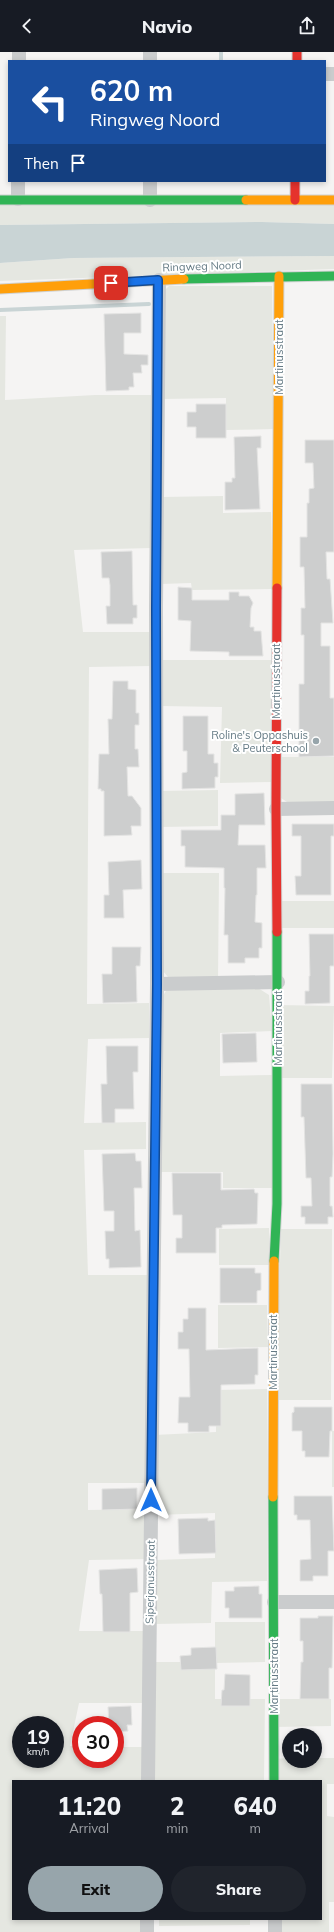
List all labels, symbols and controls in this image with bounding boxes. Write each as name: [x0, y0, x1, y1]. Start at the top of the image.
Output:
icon: back: [16, 15, 38, 37]
text: Navio: [142, 15, 192, 38]
icon: share: [296, 15, 318, 37]
text: 620 m: [90, 73, 173, 108]
icon: left: [24, 76, 76, 128]
text: Ringweg Noord: [90, 108, 220, 131]
icon: arrive: [67, 152, 89, 174]
text: Then: [24, 154, 59, 173]
street label: Ringweg Noord: [162, 258, 242, 274]
pin: [94, 266, 128, 300]
icon: arrive: [100, 272, 122, 294]
street label: Martinusstraat: [272, 319, 286, 395]
street label: Martinusstraat: [269, 643, 283, 719]
place label: Roline's Oppashuis & Peuterschool: [211, 728, 308, 755]
marker: Roline's Oppashuis & Peuterschool: [311, 736, 321, 746]
street label: Martinusstraat: [271, 990, 285, 1066]
street label: Martinusstraat: [266, 1314, 280, 1390]
position arrow: [130, 1479, 172, 1521]
street label: Siperjanusstraat: [142, 1540, 158, 1624]
street label: Martinusstraat: [267, 1638, 281, 1714]
speed limit sign: 30: [72, 1716, 124, 1768]
text: 19: [26, 1724, 50, 1749]
map controls: [282, 1728, 322, 1768]
button: sound: [282, 1728, 322, 1768]
text: km/h: [27, 1745, 49, 1758]
text: 11:20: [57, 1791, 121, 1821]
text: 2: [170, 1791, 185, 1821]
text: 640: [234, 1791, 277, 1821]
text: Arrival: [69, 1820, 109, 1836]
text: min: [166, 1820, 188, 1836]
text: m: [249, 1820, 261, 1836]
button: Exit: [28, 1866, 163, 1912]
button: Share: [171, 1866, 306, 1912]

